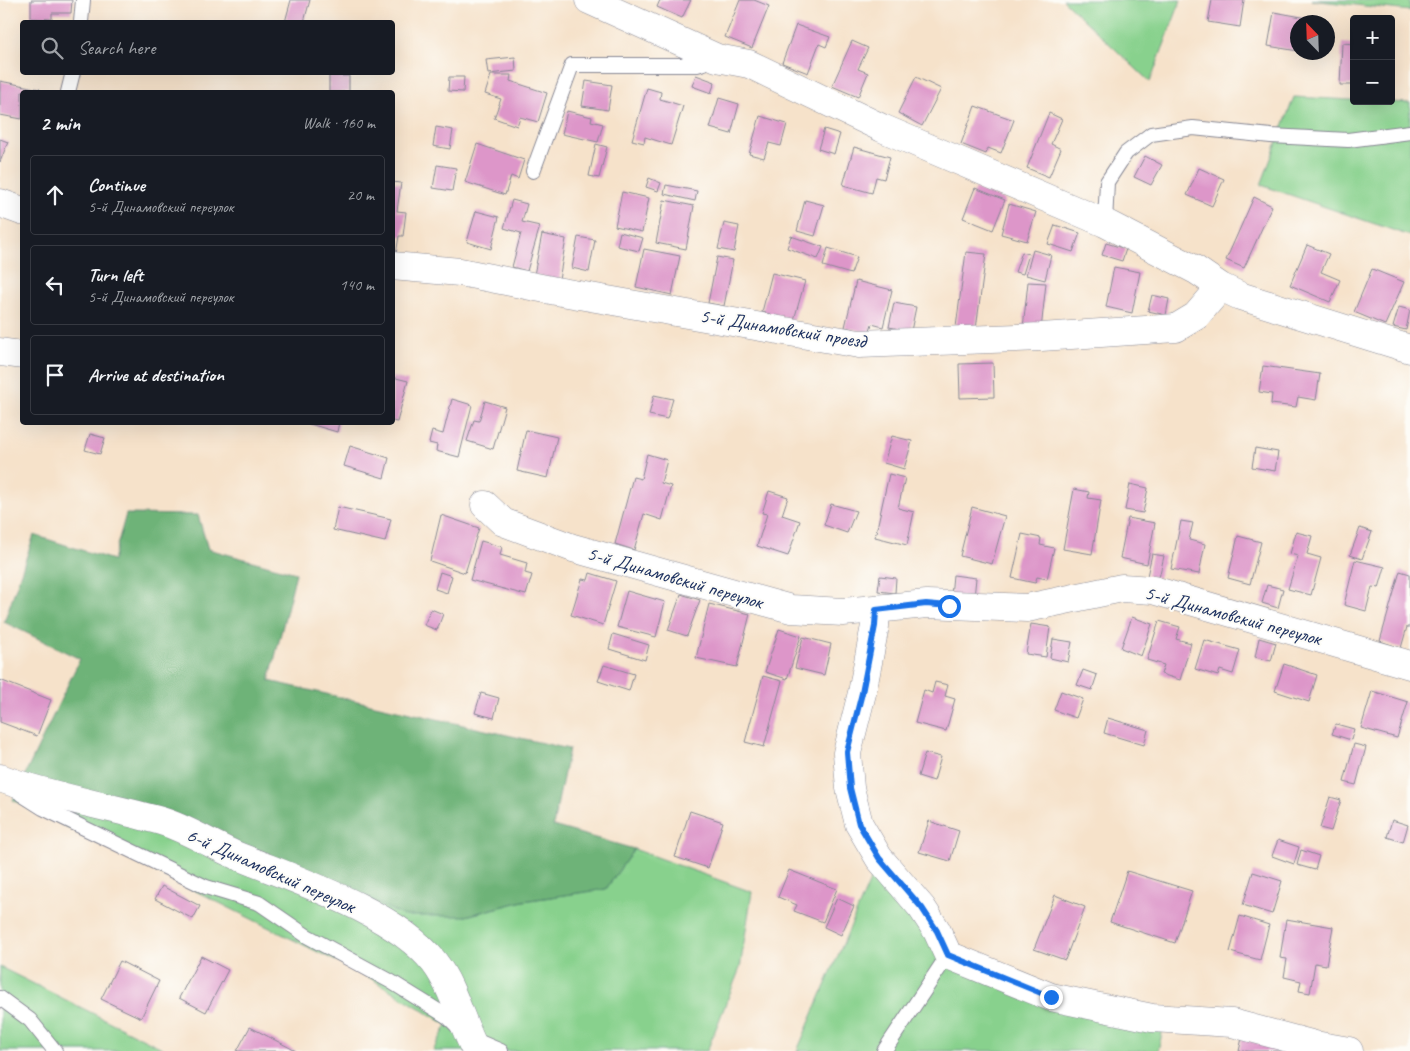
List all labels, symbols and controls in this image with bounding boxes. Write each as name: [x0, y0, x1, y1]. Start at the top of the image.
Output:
north arrow: [1290, 15, 1335, 60]
map controls: [1350, 15, 1395, 105]
button: +: [1350, 15, 1395, 60]
search box: [20, 20, 395, 75]
icon: search: [38, 34, 66, 62]
text: Search here: [78, 36, 155, 60]
button: −: [1350, 60, 1395, 105]
text: 2 min: [40, 110, 80, 136]
text: Walk · 160 m: [303, 113, 375, 133]
text: Continue: [88, 173, 145, 197]
icon: ahead: [41, 181, 69, 209]
text: 20 m: [347, 185, 374, 205]
text: 5-й Динамовский переулок: [88, 197, 233, 217]
text: Turn left: [88, 263, 143, 287]
icon: left: [41, 271, 69, 299]
text: 140 m: [340, 275, 374, 295]
text: 5-й Динамовский переулок: [88, 287, 233, 307]
street label: 5-й Динамовский проезд: [698, 303, 870, 354]
icon: arrive: [41, 361, 69, 389]
text: Arrive at destination: [88, 363, 224, 387]
street label: 5-й Динамовский переулок: [584, 540, 767, 615]
street label: 5-й Динамовский переулок: [1142, 580, 1325, 651]
route start: [938, 595, 961, 618]
street label: 6-й Динамовский переулок: [183, 822, 360, 919]
route end: [1040, 986, 1063, 1009]

